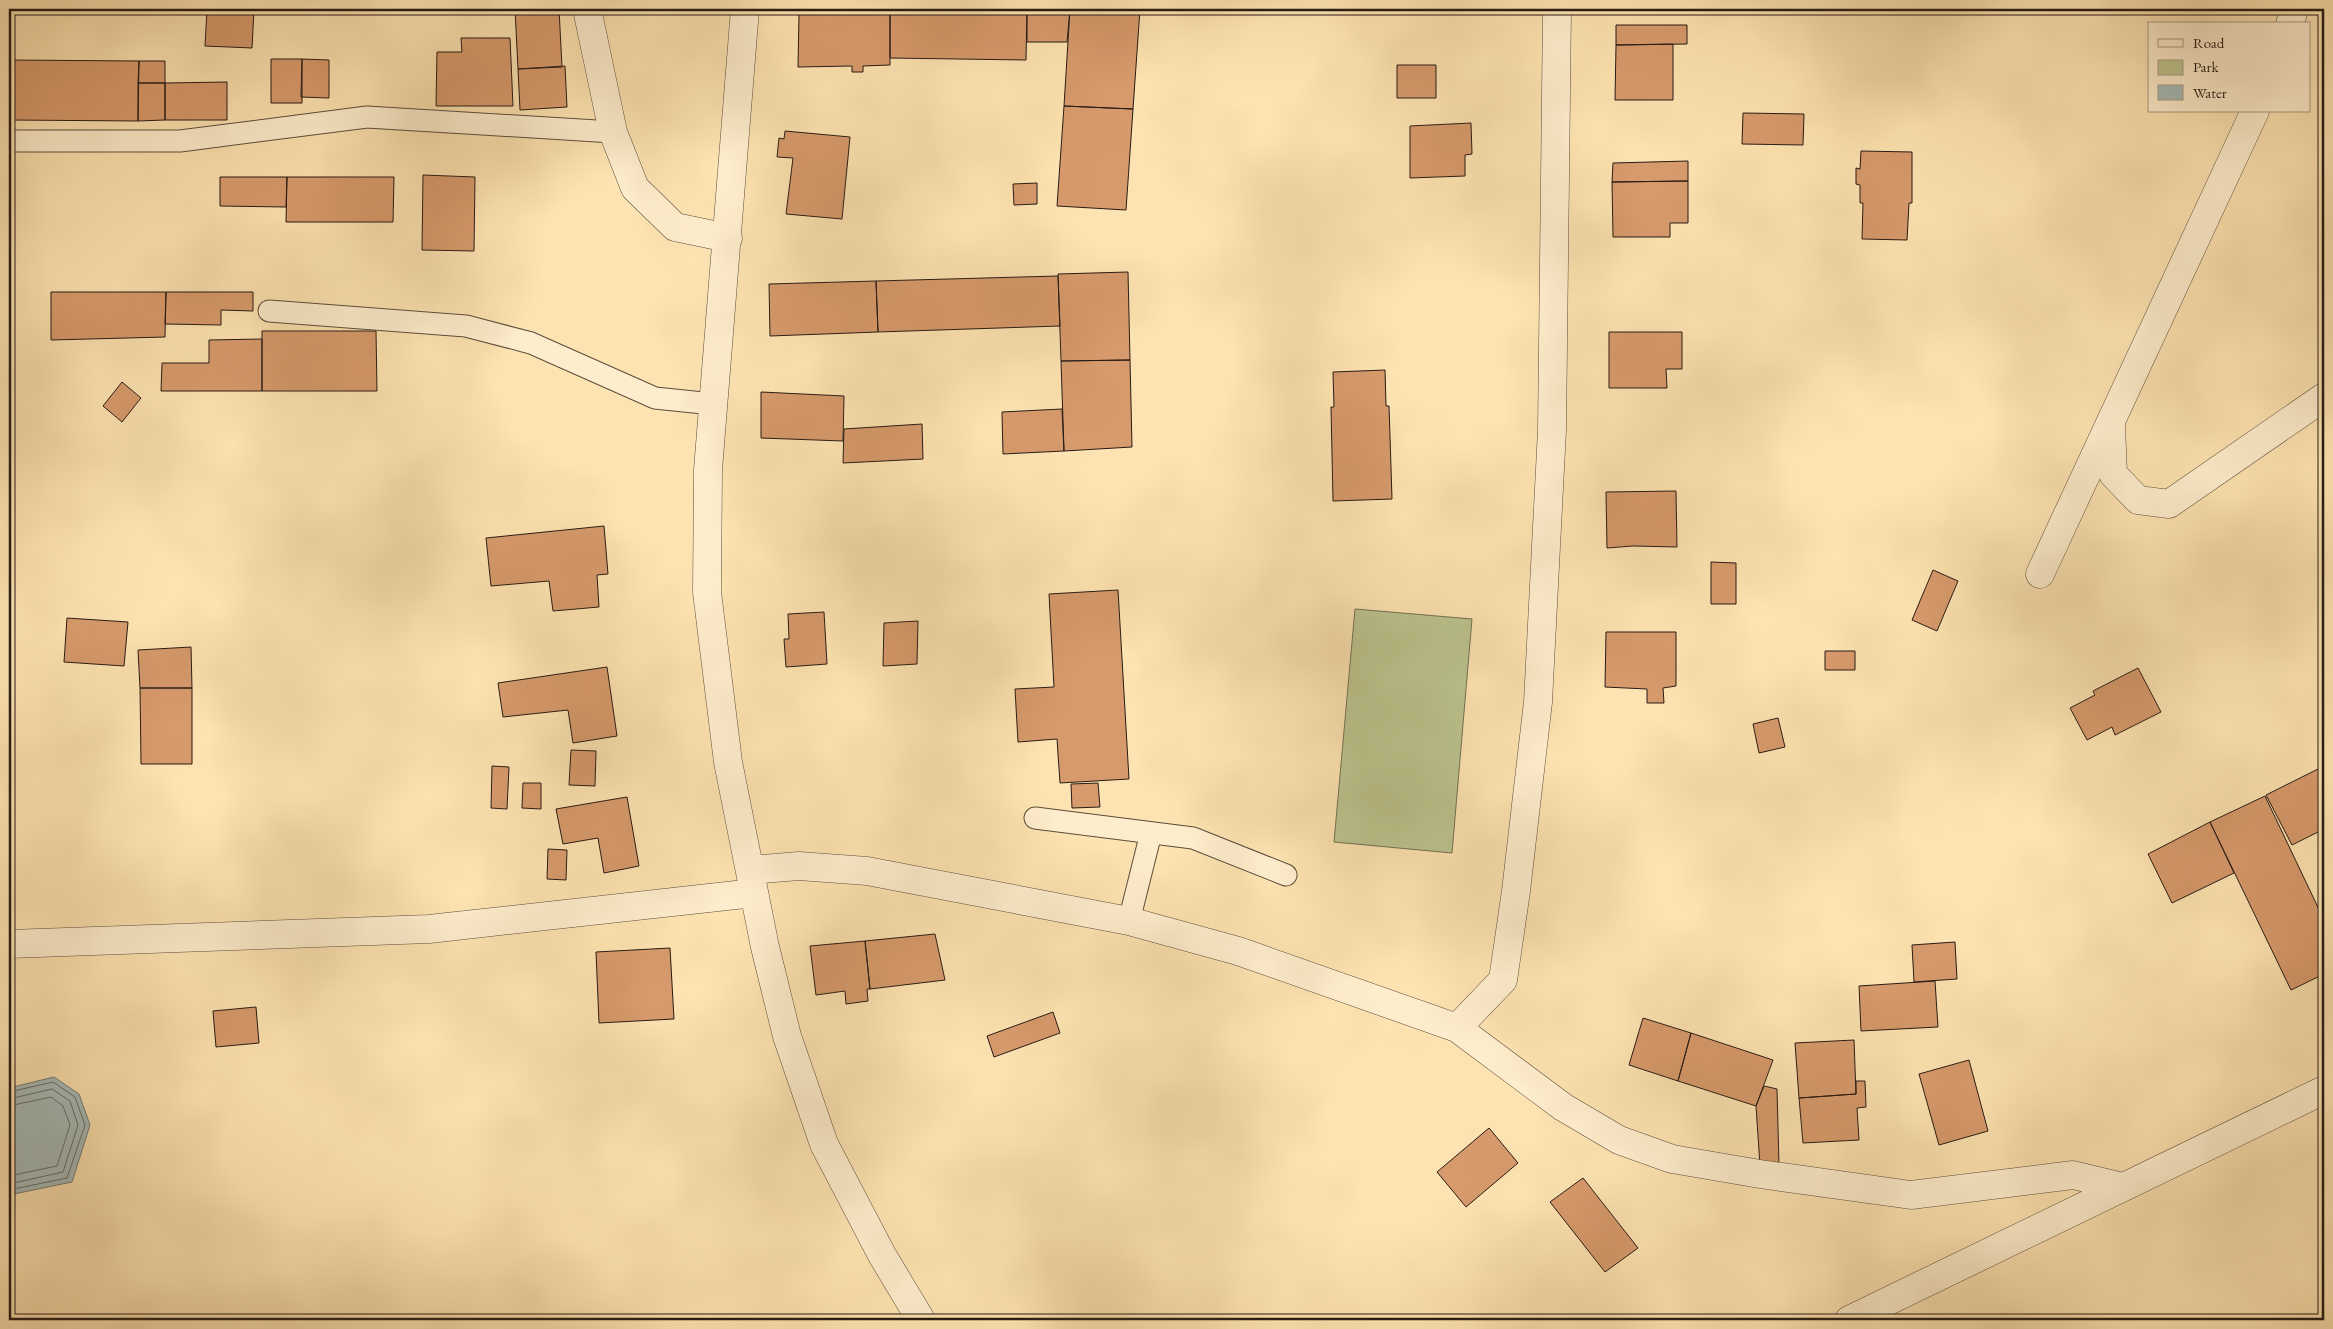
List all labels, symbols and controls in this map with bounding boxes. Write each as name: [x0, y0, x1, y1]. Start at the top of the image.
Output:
legend: [2148, 22, 2310, 112]
text: Road: [2193, 33, 2225, 52]
text: Park: [2193, 57, 2220, 76]
text: Water: [2193, 83, 2227, 102]

